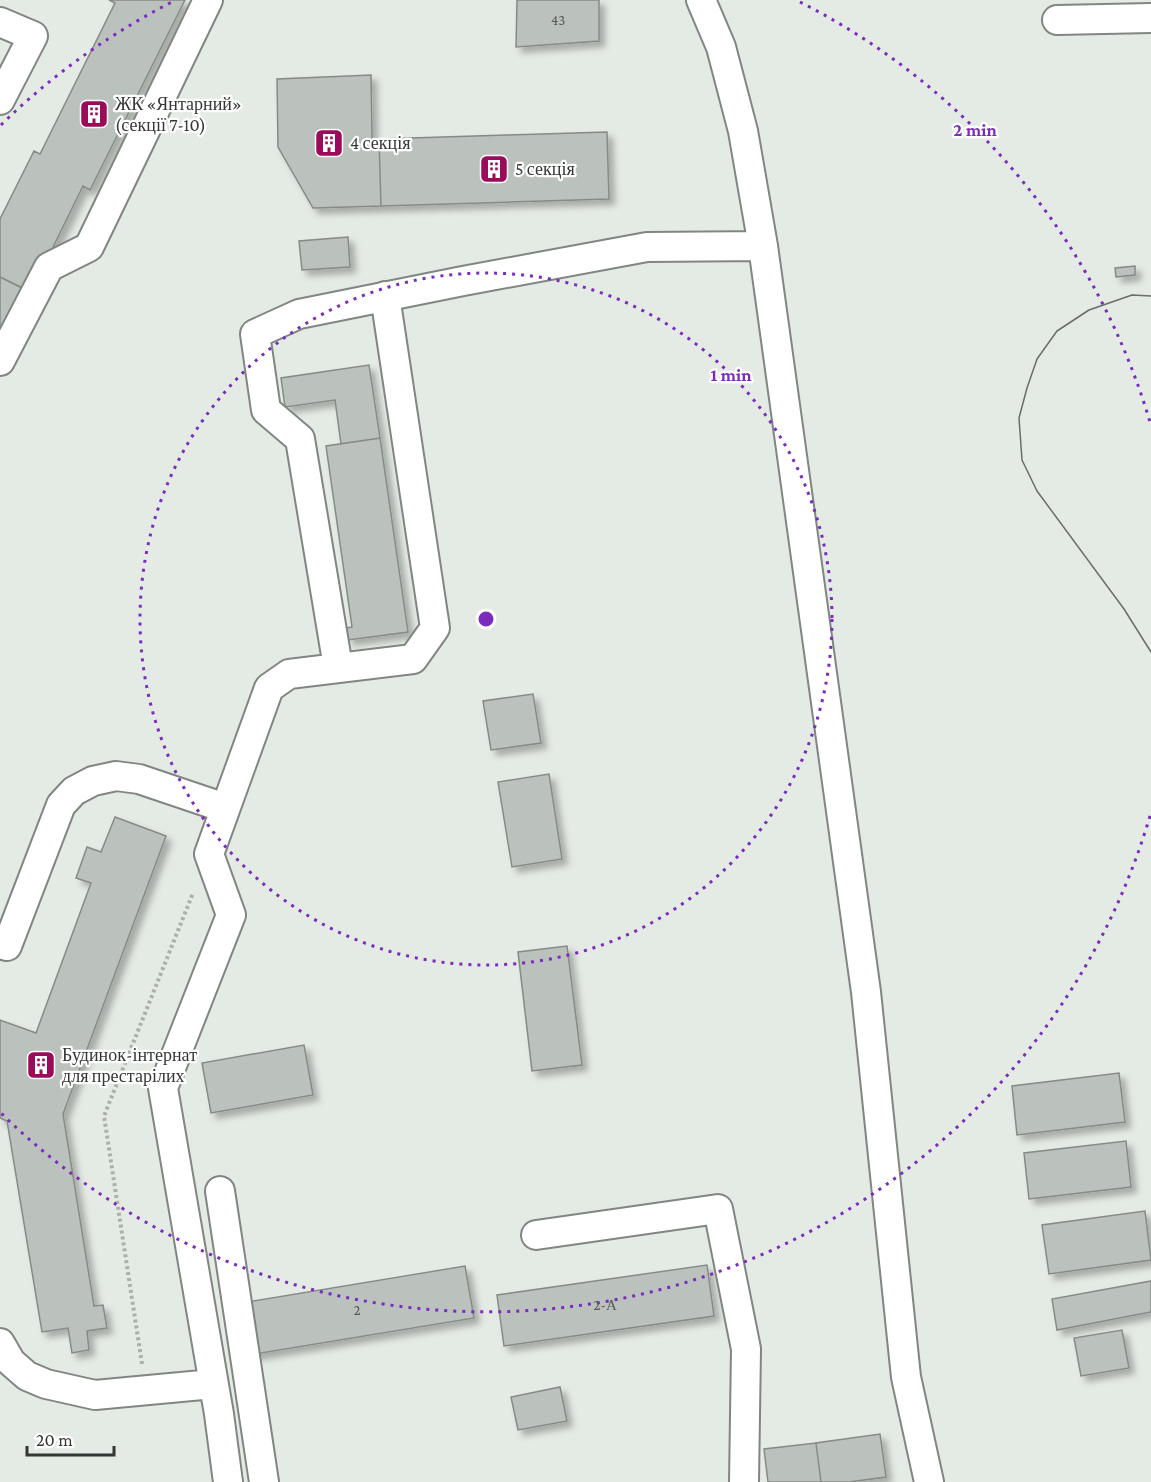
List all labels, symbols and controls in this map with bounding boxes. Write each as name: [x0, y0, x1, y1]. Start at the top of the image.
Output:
house number: 43: [551, 12, 565, 28]
place label: ЖК «Янтарний» (секції 7-10): [115, 94, 242, 136]
building icon: ЖК «Янтарний» (секції 7-10): [78, 98, 110, 130]
text: 2 min: [953, 120, 997, 140]
building icon: 4 секція: [313, 127, 345, 159]
place label: 4 секція: [350, 133, 410, 153]
building icon: 5 секція: [478, 153, 510, 185]
place label: 5 секція: [515, 159, 575, 179]
text: 1 min: [711, 365, 752, 385]
centre of rings: [476, 609, 496, 629]
place label: Будинок-інтернат для престарілих: [62, 1045, 197, 1086]
building icon: Будинок-інтернат для престарілих: [25, 1049, 57, 1081]
house number: 2-А: [593, 1297, 617, 1313]
house number: 2: [353, 1302, 361, 1318]
scale bar: [27, 1419, 114, 1457]
text: 20 m: [36, 1430, 73, 1450]

